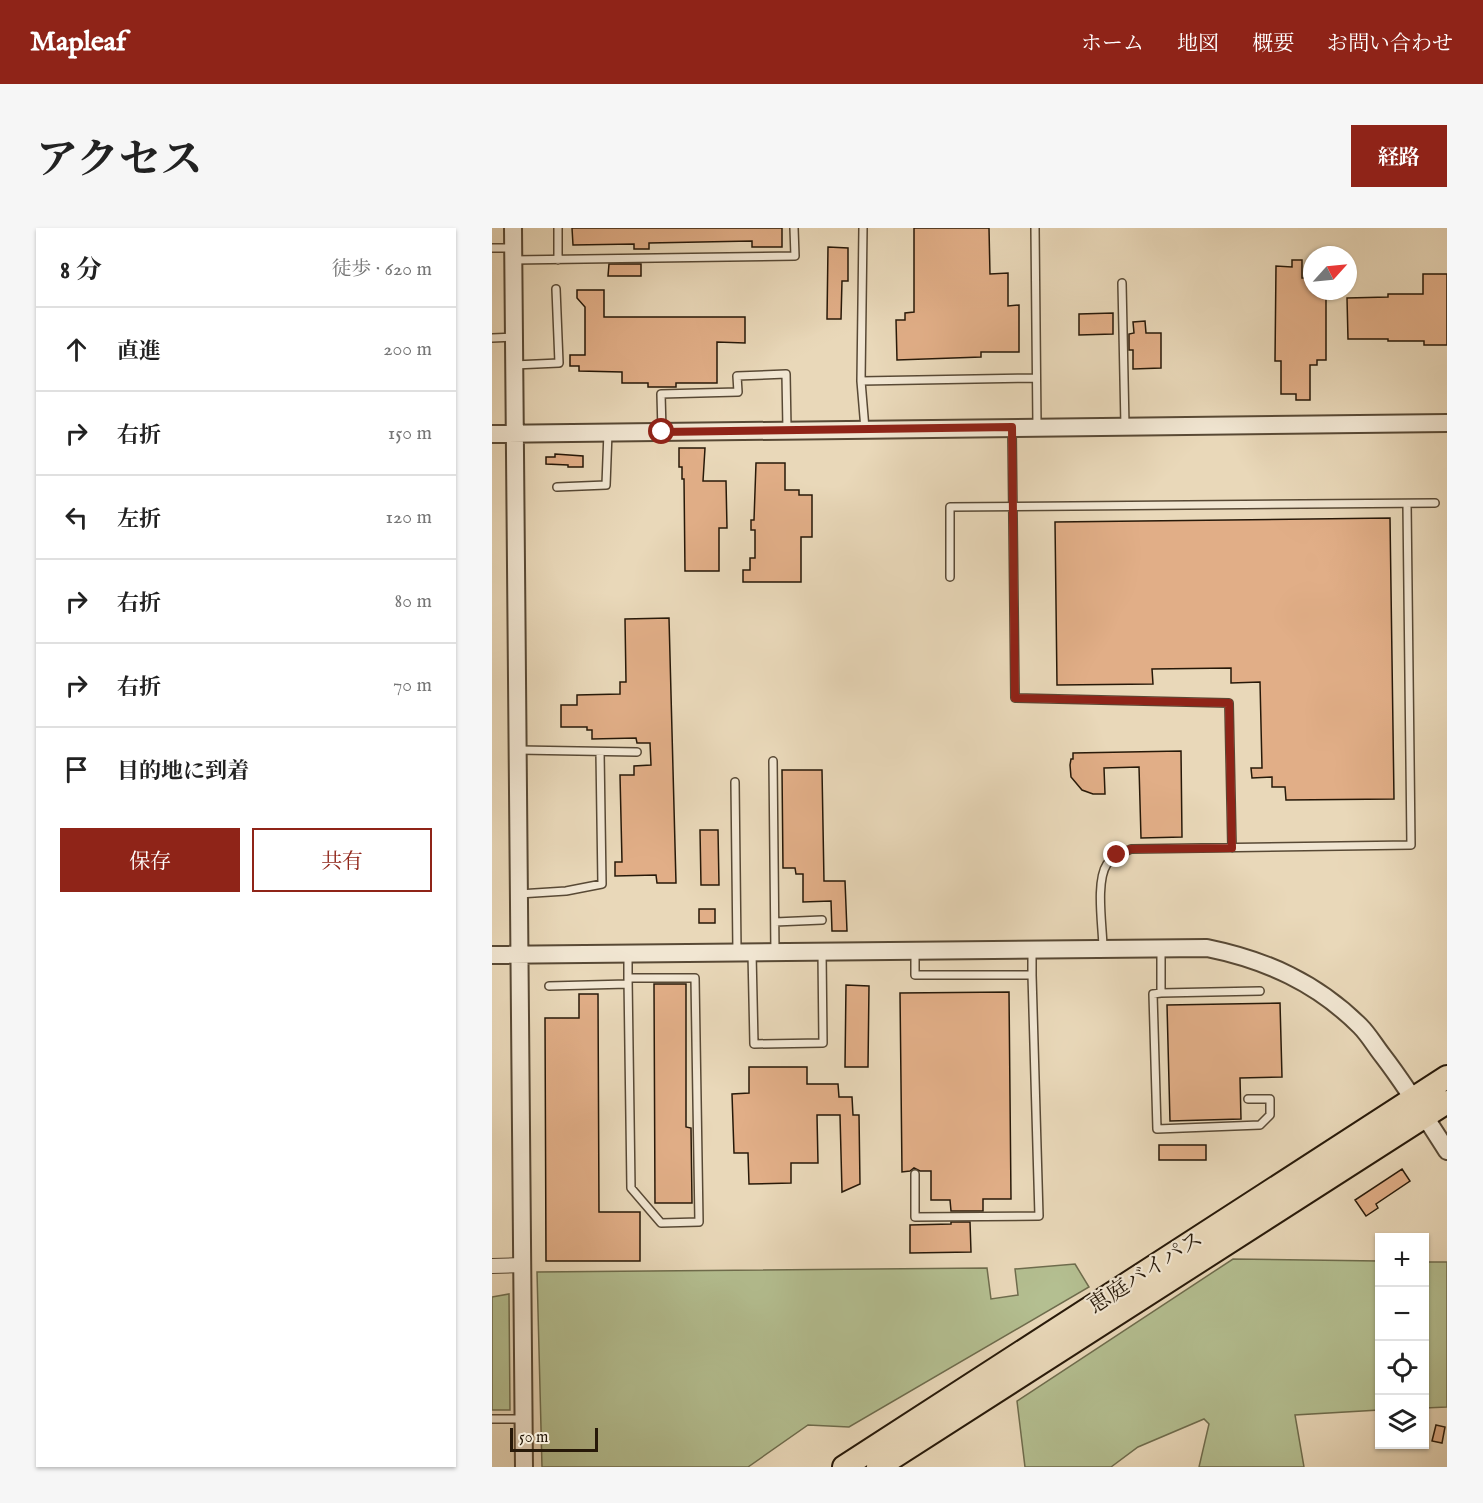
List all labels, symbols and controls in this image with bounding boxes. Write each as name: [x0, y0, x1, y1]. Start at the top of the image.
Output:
text: Mapleaf: [30, 25, 126, 60]
text: ホーム: [1081, 31, 1144, 58]
text: 地図: [1177, 31, 1219, 58]
text: 概要: [1252, 31, 1294, 58]
text: お問い合わせ: [1327, 31, 1453, 58]
button: 経路: [1351, 125, 1447, 187]
text: アクセス: [36, 135, 203, 188]
north arrow: [1303, 246, 1357, 300]
text: 8 分: [60, 254, 102, 287]
text: 徒歩 · 620 m: [331, 257, 432, 282]
icon: ahead: [60, 333, 93, 366]
text: 200 m: [383, 337, 432, 362]
text: 直進: [117, 338, 161, 366]
icon: right: [60, 417, 93, 450]
route start: [648, 418, 674, 444]
text: 150 m: [388, 421, 432, 446]
text: 右折: [117, 422, 161, 450]
icon: left: [60, 501, 93, 534]
text: 120 m: [386, 505, 432, 530]
text: 左折: [117, 506, 161, 534]
icon: right: [60, 585, 93, 618]
text: 80 m: [395, 589, 432, 614]
text: 右折: [117, 590, 161, 618]
icon: right: [60, 669, 93, 702]
text: 70 m: [393, 673, 432, 698]
text: 右折: [117, 674, 161, 702]
icon: arrive: [60, 753, 93, 786]
text: 目的地に到着: [117, 758, 249, 786]
button: 保存: [60, 828, 240, 892]
button: 共有: [252, 828, 432, 892]
route end: [1103, 841, 1129, 867]
street label: 恵庭バイパス: [1083, 1225, 1209, 1321]
map controls: [1375, 1233, 1429, 1449]
button: +: [1375, 1233, 1429, 1287]
button: −: [1375, 1287, 1429, 1341]
button: locate: [1375, 1341, 1429, 1395]
button: layers: [1375, 1395, 1429, 1449]
scale bar: [510, 1425, 598, 1452]
text: 50 m: [519, 1428, 548, 1448]

